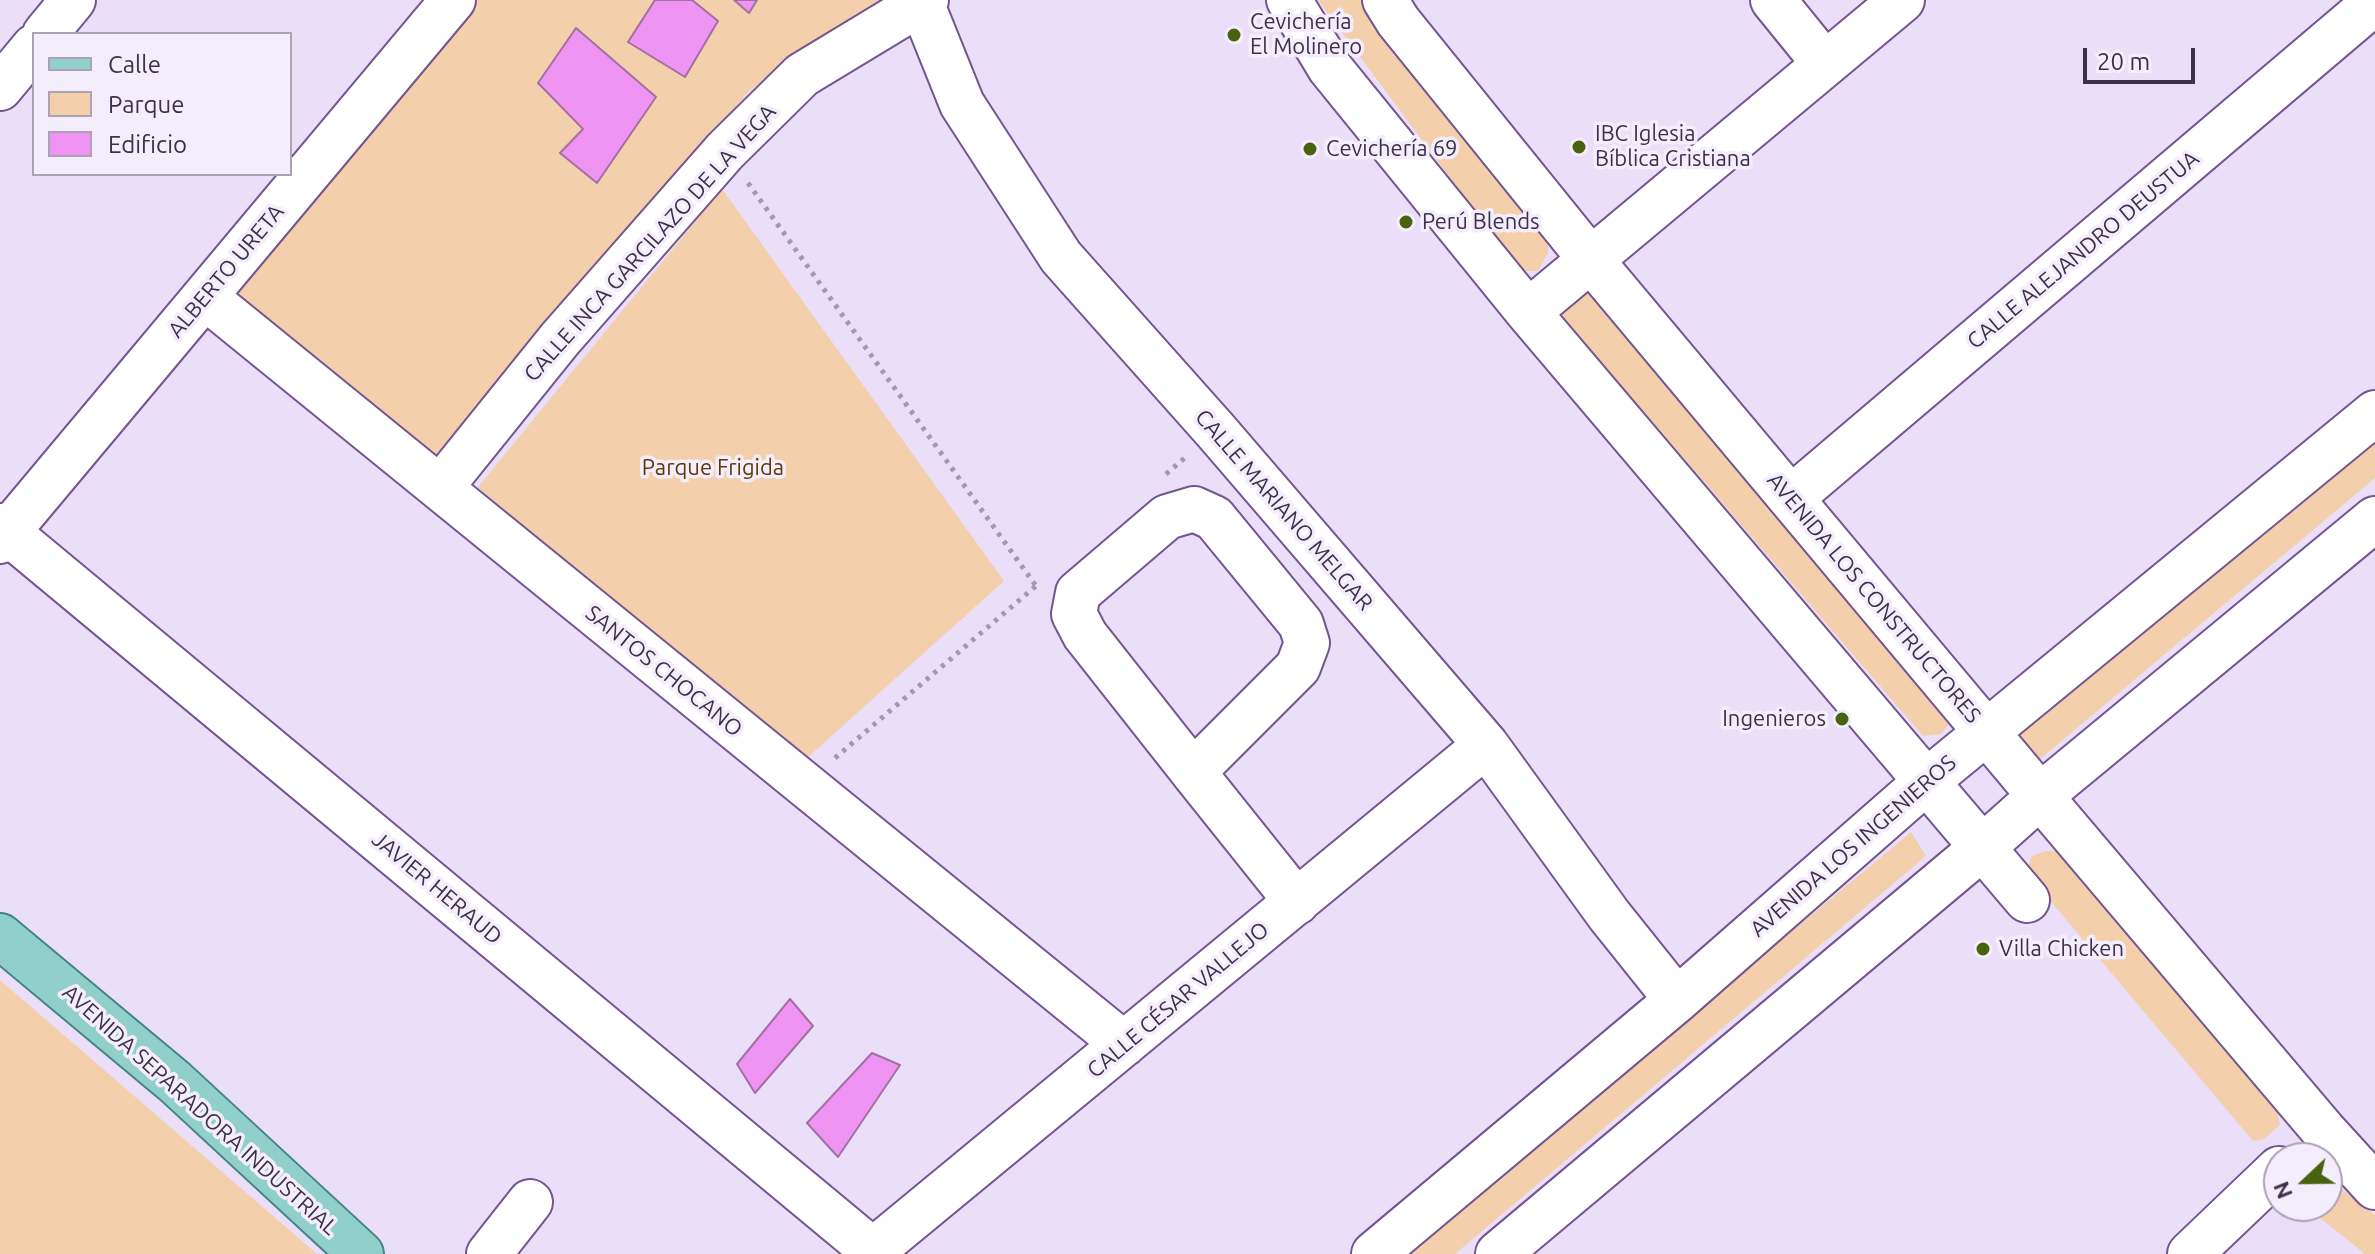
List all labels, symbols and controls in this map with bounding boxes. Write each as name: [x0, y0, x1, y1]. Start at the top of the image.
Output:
place label: Cevichería El Molinero: [1250, 9, 1362, 60]
marker: Cevichería El Molinero: [1225, 26, 1243, 44]
legend: [32, 32, 292, 176]
scale bar: [2087, 32, 2199, 82]
text: 20 m: [2097, 48, 2150, 75]
text: Calle: [108, 51, 161, 78]
text: Parque: [108, 91, 185, 118]
street label: CALLE INCA GARCILAZO DE LA VEGA: [518, 99, 782, 387]
place label: IBC Iglesia Bíblica Cristiana: [1595, 121, 1751, 172]
text: Edificio: [108, 131, 187, 158]
place label: Cevichería 69: [1326, 136, 1457, 162]
marker: IBC Iglesia Bíblica Cristiana: [1570, 138, 1588, 156]
marker: Cevichería 69: [1301, 140, 1319, 158]
street label: CALLE ALEJANDRO DEUSTUA: [1962, 145, 2204, 355]
street label: ALBERTO URETA: [163, 199, 289, 343]
place label: Perú Blends: [1422, 209, 1540, 235]
marker: Perú Blends: [1397, 213, 1415, 231]
street label: CALLE MARIANO MELGAR: [1190, 404, 1378, 616]
park label: Parque Frigida: [642, 455, 784, 481]
street label: AVENIDA LOS CONSTRUCTORES: [1762, 468, 1986, 728]
street label: SANTOS CHOCANO: [580, 600, 748, 742]
place label: Ingenieros: [1722, 706, 1826, 732]
marker: Ingenieros: [1833, 710, 1851, 728]
street label: AVENIDA LOS INGENIEROS: [1745, 749, 1961, 943]
street label: JAVIER HERAUD: [367, 826, 507, 950]
street label: CALLE CÉSAR VALLEJO: [1082, 916, 1274, 1084]
place label: Villa Chicken: [1999, 936, 2124, 962]
marker: Villa Chicken: [1974, 940, 1992, 958]
street label: AVENIDA SEPARADORA INDUSTRIAL: [57, 979, 343, 1241]
north arrow: [2263, 1142, 2343, 1222]
text: N: [2267, 1178, 2297, 1203]

